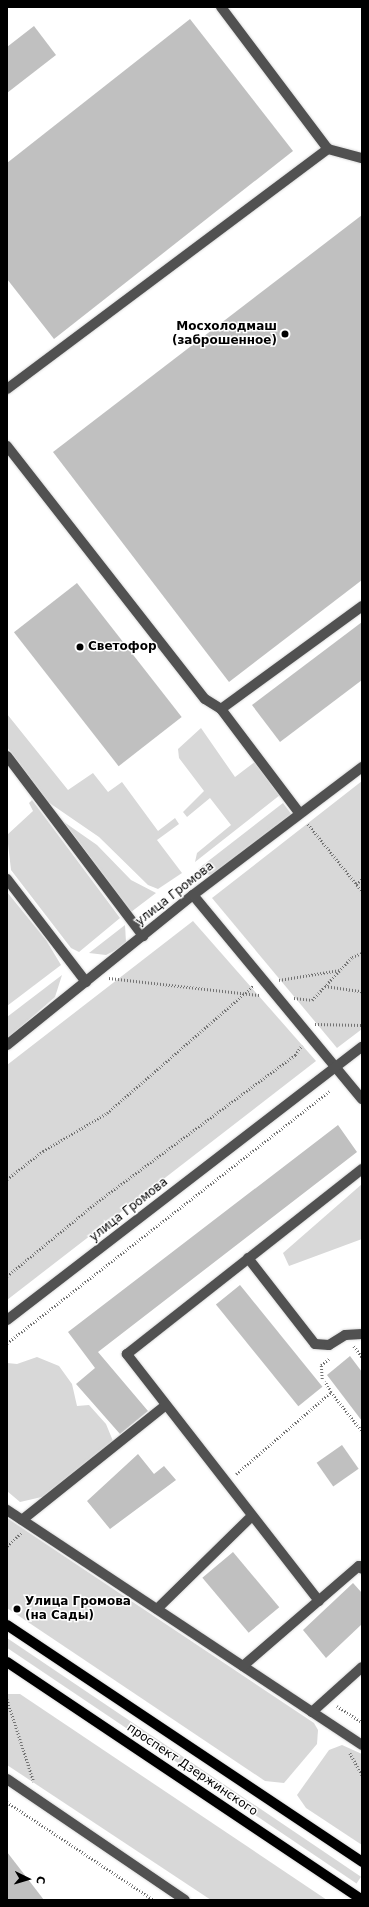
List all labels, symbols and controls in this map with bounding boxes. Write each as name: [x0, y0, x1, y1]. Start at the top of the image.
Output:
place label: Мосхолодмаш (заброшенное): [172, 320, 277, 348]
marker: Мосхолодмаш (заброшенное): [280, 329, 290, 339]
place label: Светофор: [88, 640, 156, 654]
marker: Светофор: [75, 642, 85, 652]
street label: улица Громова: [133, 859, 217, 929]
street label: улица Громова: [87, 1175, 171, 1245]
place label: Улица Громова (на Сады): [25, 1595, 131, 1623]
marker: Улица Громова (на Сады): [12, 1604, 22, 1614]
street label: проспект Дзержинского: [124, 1721, 260, 1819]
north arrow: [8, 1859, 48, 1899]
text: С: [34, 1875, 47, 1885]

